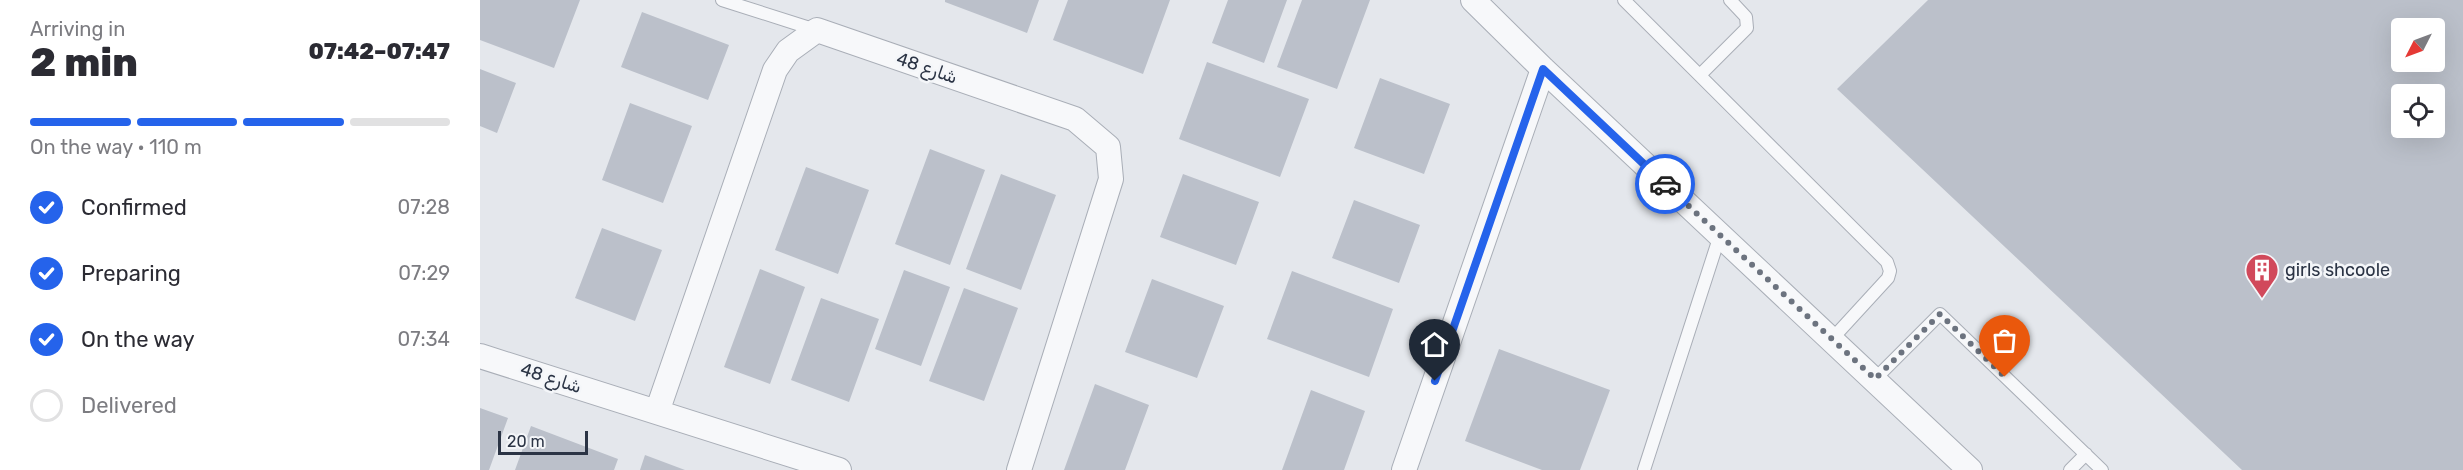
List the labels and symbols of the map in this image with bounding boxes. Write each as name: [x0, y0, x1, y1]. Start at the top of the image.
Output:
north arrow: [2391, 18, 2445, 72]
street label: شارع 48: [893, 47, 960, 90]
courier: [1635, 154, 1695, 214]
building icon: girls shcoole: [2244, 252, 2280, 299]
place label: girls shcoole: [2285, 259, 2390, 281]
pin: [1979, 315, 2030, 377]
pin: [1409, 319, 1460, 381]
street label: شارع 48: [517, 358, 584, 399]
scale bar: [498, 428, 588, 456]

